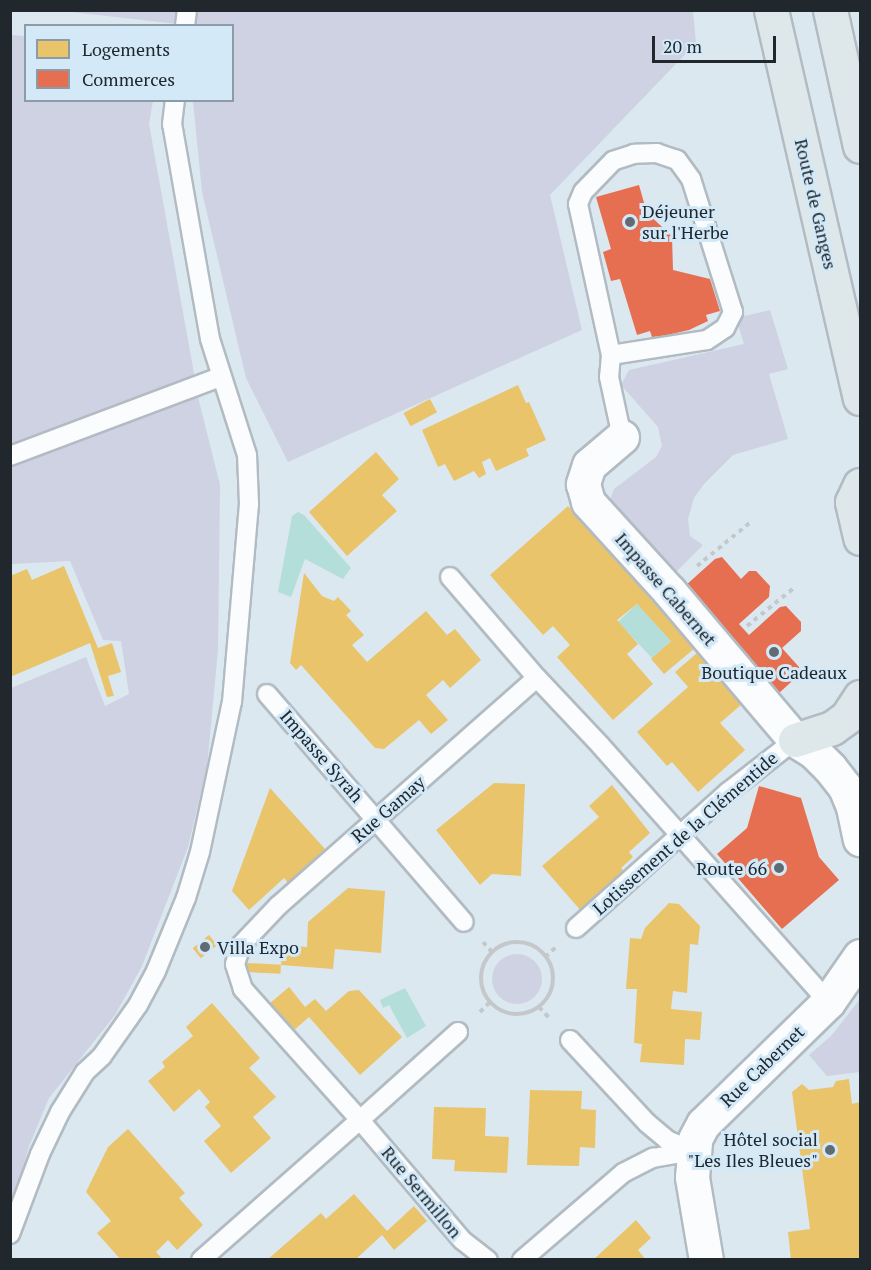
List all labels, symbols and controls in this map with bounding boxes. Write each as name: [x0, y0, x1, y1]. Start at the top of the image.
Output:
legend: [24, 24, 234, 102]
scale bar: [655, 24, 780, 62]
text: 20 m: [663, 34, 702, 58]
text: Logements: [82, 37, 170, 61]
text: Commerces: [82, 67, 175, 91]
street label: Route de Ganges: [790, 137, 842, 271]
place label: Déjeuner sur l'Herbe: [642, 201, 729, 244]
marker: Déjeuner sur l'Herbe: [623, 215, 637, 229]
street label: Impasse Cabernet: [611, 528, 721, 650]
marker: Boutique Cadeaux: [767, 645, 781, 659]
place label: Boutique Cadeaux: [701, 661, 847, 683]
street label: Impasse Syrah: [276, 705, 368, 807]
street label: Lotissement de la Clémentide: [588, 747, 782, 919]
street label: Rue Gamay: [347, 771, 429, 847]
place label: Route 66: [696, 857, 767, 879]
marker: Route 66: [772, 861, 786, 875]
place label: Villa Expo: [217, 936, 299, 958]
marker: Villa Expo: [198, 940, 212, 954]
street label: Rue Cabernet: [716, 1021, 808, 1111]
place label: Hôtel social "Les Iles Bleues": [688, 1129, 818, 1172]
street label: Rue Sermillon: [377, 1142, 467, 1242]
marker: Hôtel social "Les Iles Bleues": [823, 1143, 837, 1157]

